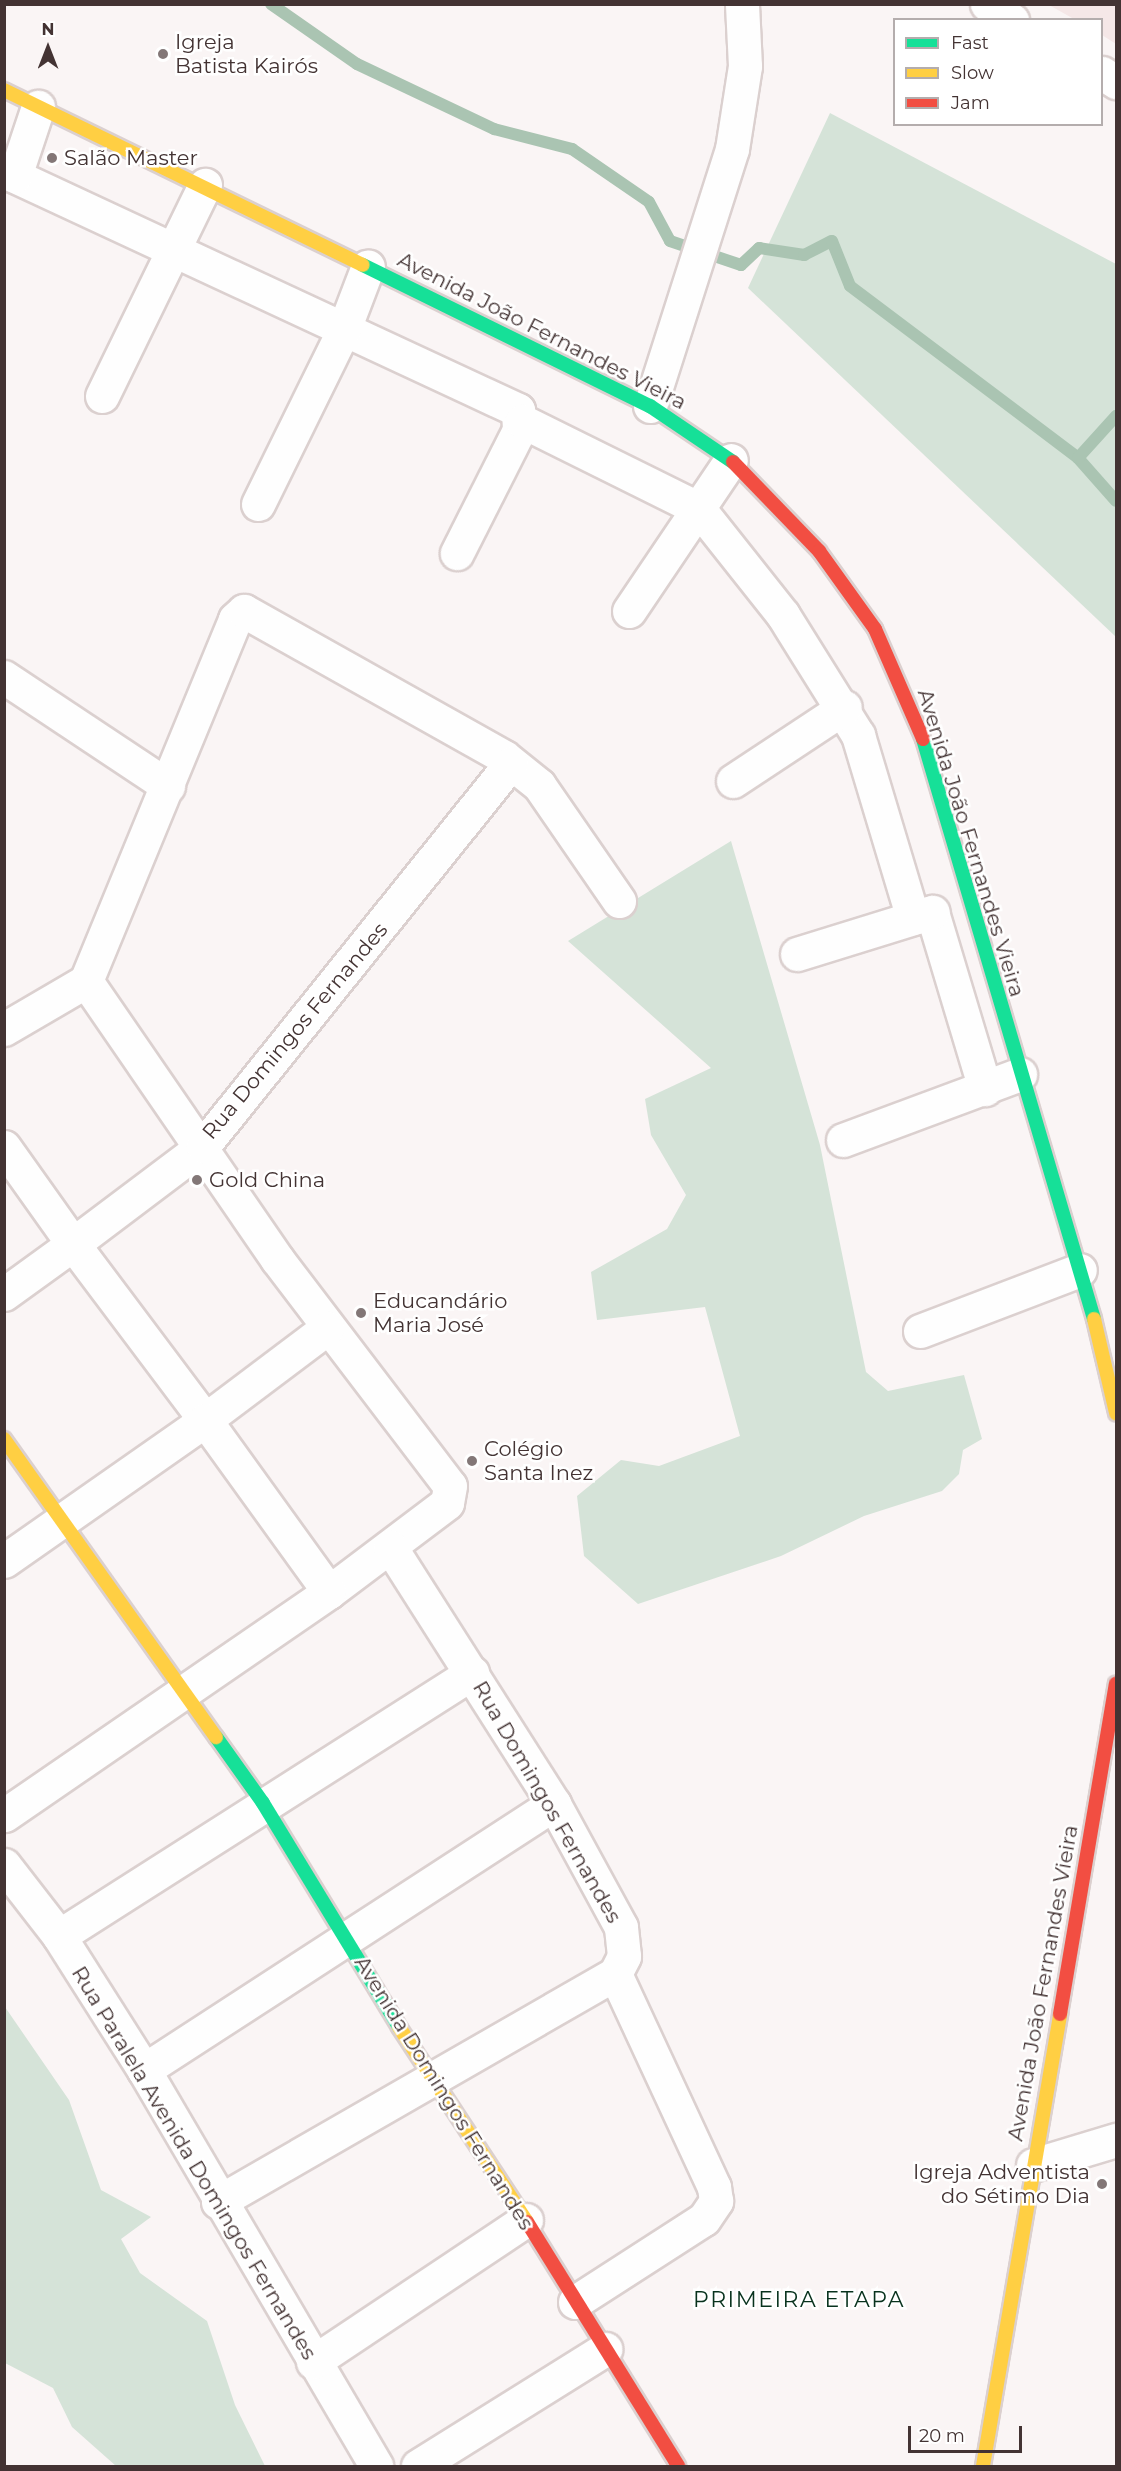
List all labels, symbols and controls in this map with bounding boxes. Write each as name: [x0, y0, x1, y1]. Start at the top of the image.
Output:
north arrow: [18, 18, 78, 78]
legend: [893, 18, 1103, 126]
text: N: [42, 20, 54, 39]
place label: Igreja Batista Kairós: [175, 29, 318, 79]
text: Fast: [951, 32, 989, 54]
marker: Igreja Batista Kairós: [156, 47, 170, 61]
text: Slow: [951, 62, 994, 84]
text: Jam: [951, 92, 990, 114]
place label: Salão Master: [64, 145, 198, 171]
marker: Salão Master: [45, 151, 59, 165]
street label: Avenida João Fernandes Vieira: [394, 247, 690, 415]
street label: Avenida João Fernandes Vieira: [912, 686, 1030, 1000]
street label: Rua Domingos Fernandes: [197, 918, 393, 1144]
place label: Gold China: [209, 1167, 325, 1193]
marker: Gold China: [190, 1173, 204, 1187]
place label: Educandário Maria José: [373, 1288, 507, 1338]
marker: Educandário Maria José: [354, 1306, 368, 1320]
place label: Colégio Santa Inez: [484, 1436, 593, 1486]
marker: Colégio Santa Inez: [465, 1454, 479, 1468]
street label: Rua Domingos Fernandes: [467, 1677, 627, 1927]
street label: Avenida João Fernandes Vieira: [1003, 1823, 1083, 2143]
street label: Avenida Domingos Fernandes: [349, 1951, 539, 2235]
street label: Rua Paralela Avenida Domingos Fernandes: [66, 1962, 322, 2364]
place label: Igreja Adventista do Sétimo Dia: [913, 2159, 1090, 2209]
marker: Igreja Adventista do Sétimo Dia: [1095, 2177, 1109, 2191]
district label: PRIMEIRA ETAPA: [693, 2287, 905, 2313]
scale bar: [911, 2414, 1025, 2452]
text: 20 m: [919, 2425, 965, 2447]

